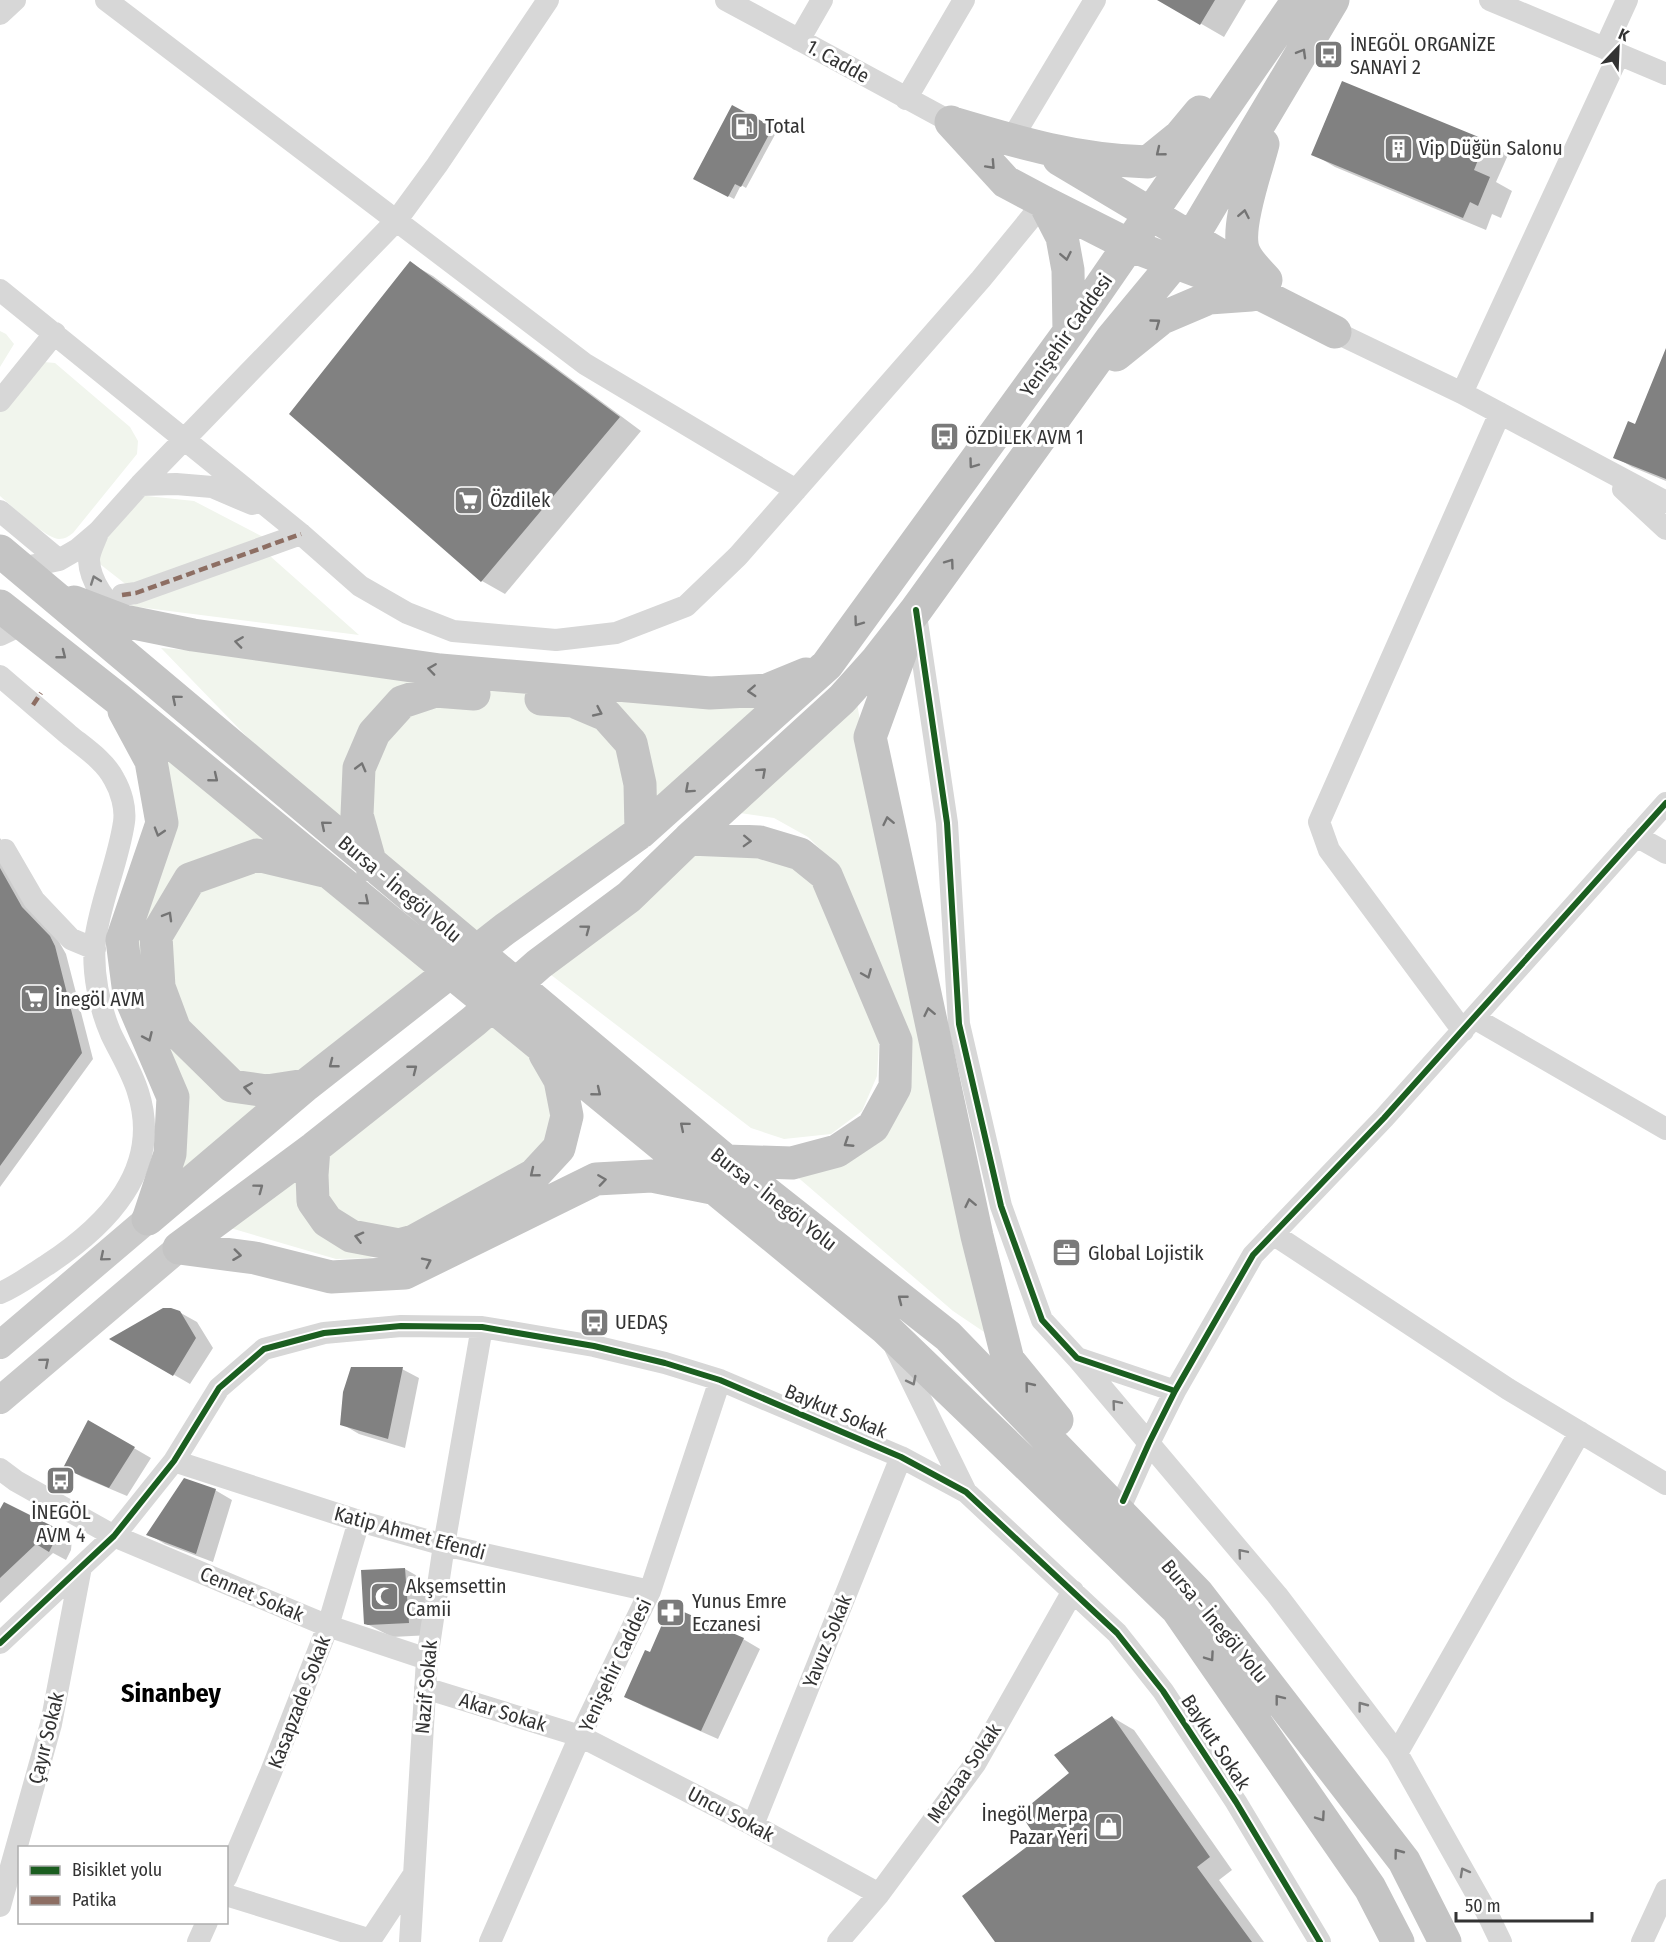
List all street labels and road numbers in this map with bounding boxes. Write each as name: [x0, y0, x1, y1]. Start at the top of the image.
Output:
street label: 1. Cadde: [803, 34, 873, 88]
street label: Yenişehir Caddesi: [1015, 269, 1118, 402]
street label: Bursa - İnegöl Yolu: [334, 831, 466, 947]
street label: Bursa - İnegöl Yolu: [706, 1142, 842, 1256]
street label: Baykut Sokak: [781, 1379, 891, 1444]
street label: Katip Ahmet Efendi: [332, 1501, 488, 1565]
street label: Bursa - İnegöl Yolu: [1157, 1555, 1273, 1687]
street label: Cennet Sokak: [196, 1561, 308, 1627]
street label: Yavuz Sokak: [797, 1590, 857, 1691]
street label: Yenişehir Caddesi: [574, 1594, 657, 1736]
street label: Kasapzade Sokak: [263, 1632, 336, 1772]
street label: Nazif Sokak: [410, 1638, 442, 1735]
street label: Akar Sokak: [457, 1687, 550, 1737]
street label: Çayır Sokak: [23, 1689, 70, 1787]
street label: Baykut Sokak: [1176, 1690, 1256, 1795]
street label: Mezbaa Sokak: [922, 1718, 1007, 1827]
street label: Uncu Sokak: [684, 1781, 779, 1847]

